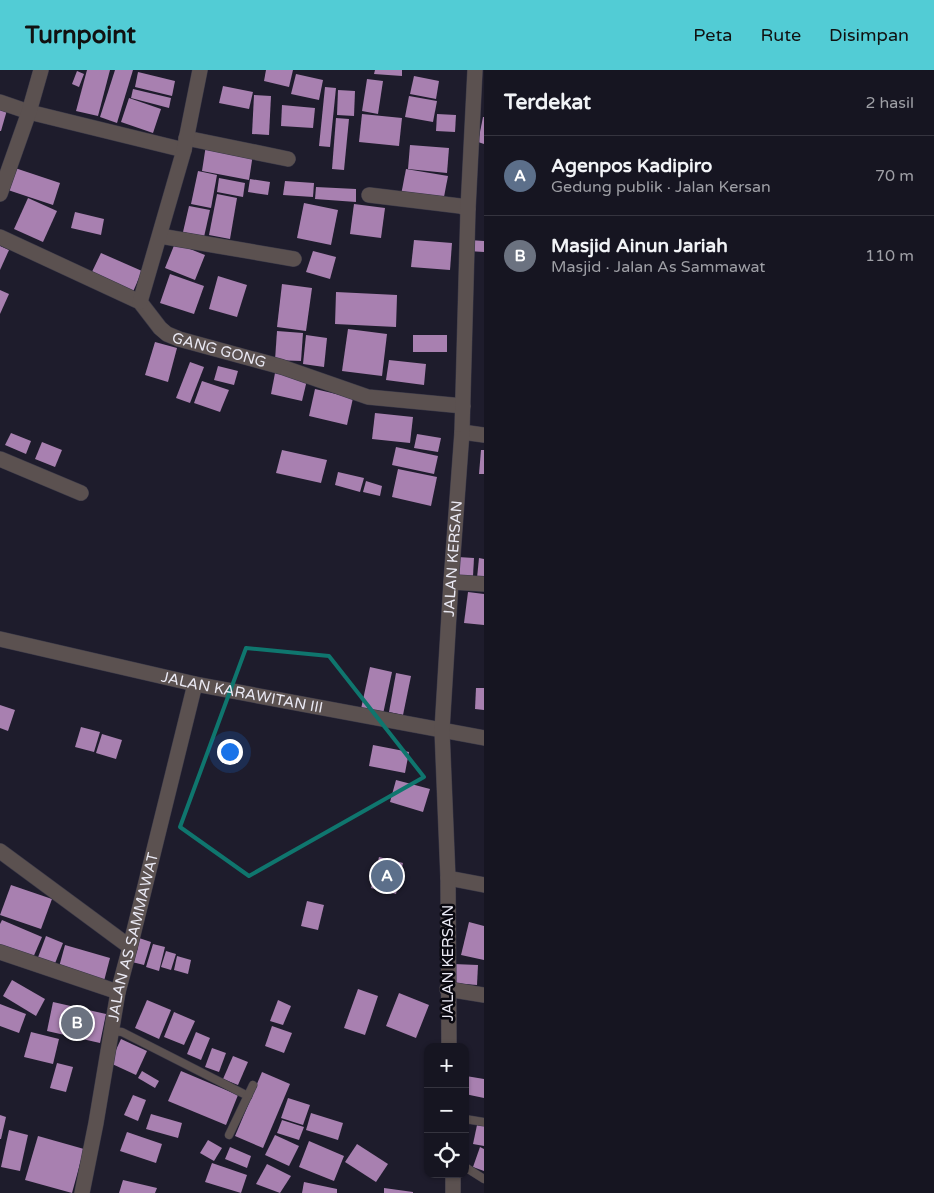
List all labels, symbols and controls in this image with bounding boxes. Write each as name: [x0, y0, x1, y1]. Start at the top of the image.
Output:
text: Turnpoint: [25, 21, 136, 50]
text: Peta: [693, 24, 732, 46]
text: Rute: [760, 24, 801, 46]
text: Disimpan: [829, 24, 909, 46]
text: Terdekat: [504, 90, 591, 115]
text: 2 hasil: [865, 93, 914, 113]
text: Agenpos Kadipiro: [551, 155, 712, 177]
text: A: [514, 166, 526, 186]
text: 70 m: [875, 166, 914, 186]
text: Gedung publik · Jalan Kersan: [551, 177, 771, 197]
text: Masjid Ainun Jariah: [551, 235, 728, 257]
text: B: [514, 246, 526, 266]
text: 110 m: [865, 246, 914, 266]
text: Masjid · Jalan As Sammawat: [551, 257, 765, 277]
street label: GANG GONG: [169, 328, 268, 371]
street label: JALAN KERSAN: [440, 500, 466, 617]
street label: JALAN KARAWITAN III: [160, 668, 324, 717]
your location: [217, 739, 243, 765]
street label: JALAN AS SAMMAWAT: [104, 851, 162, 1023]
pin: A: [371, 857, 403, 895]
street label: JALAN KERSAN: [439, 905, 457, 1021]
pin: B: [61, 1004, 93, 1042]
map controls: [424, 1043, 469, 1178]
button: +: [424, 1043, 469, 1088]
button: −: [424, 1088, 469, 1133]
button: locate: [424, 1133, 469, 1178]

